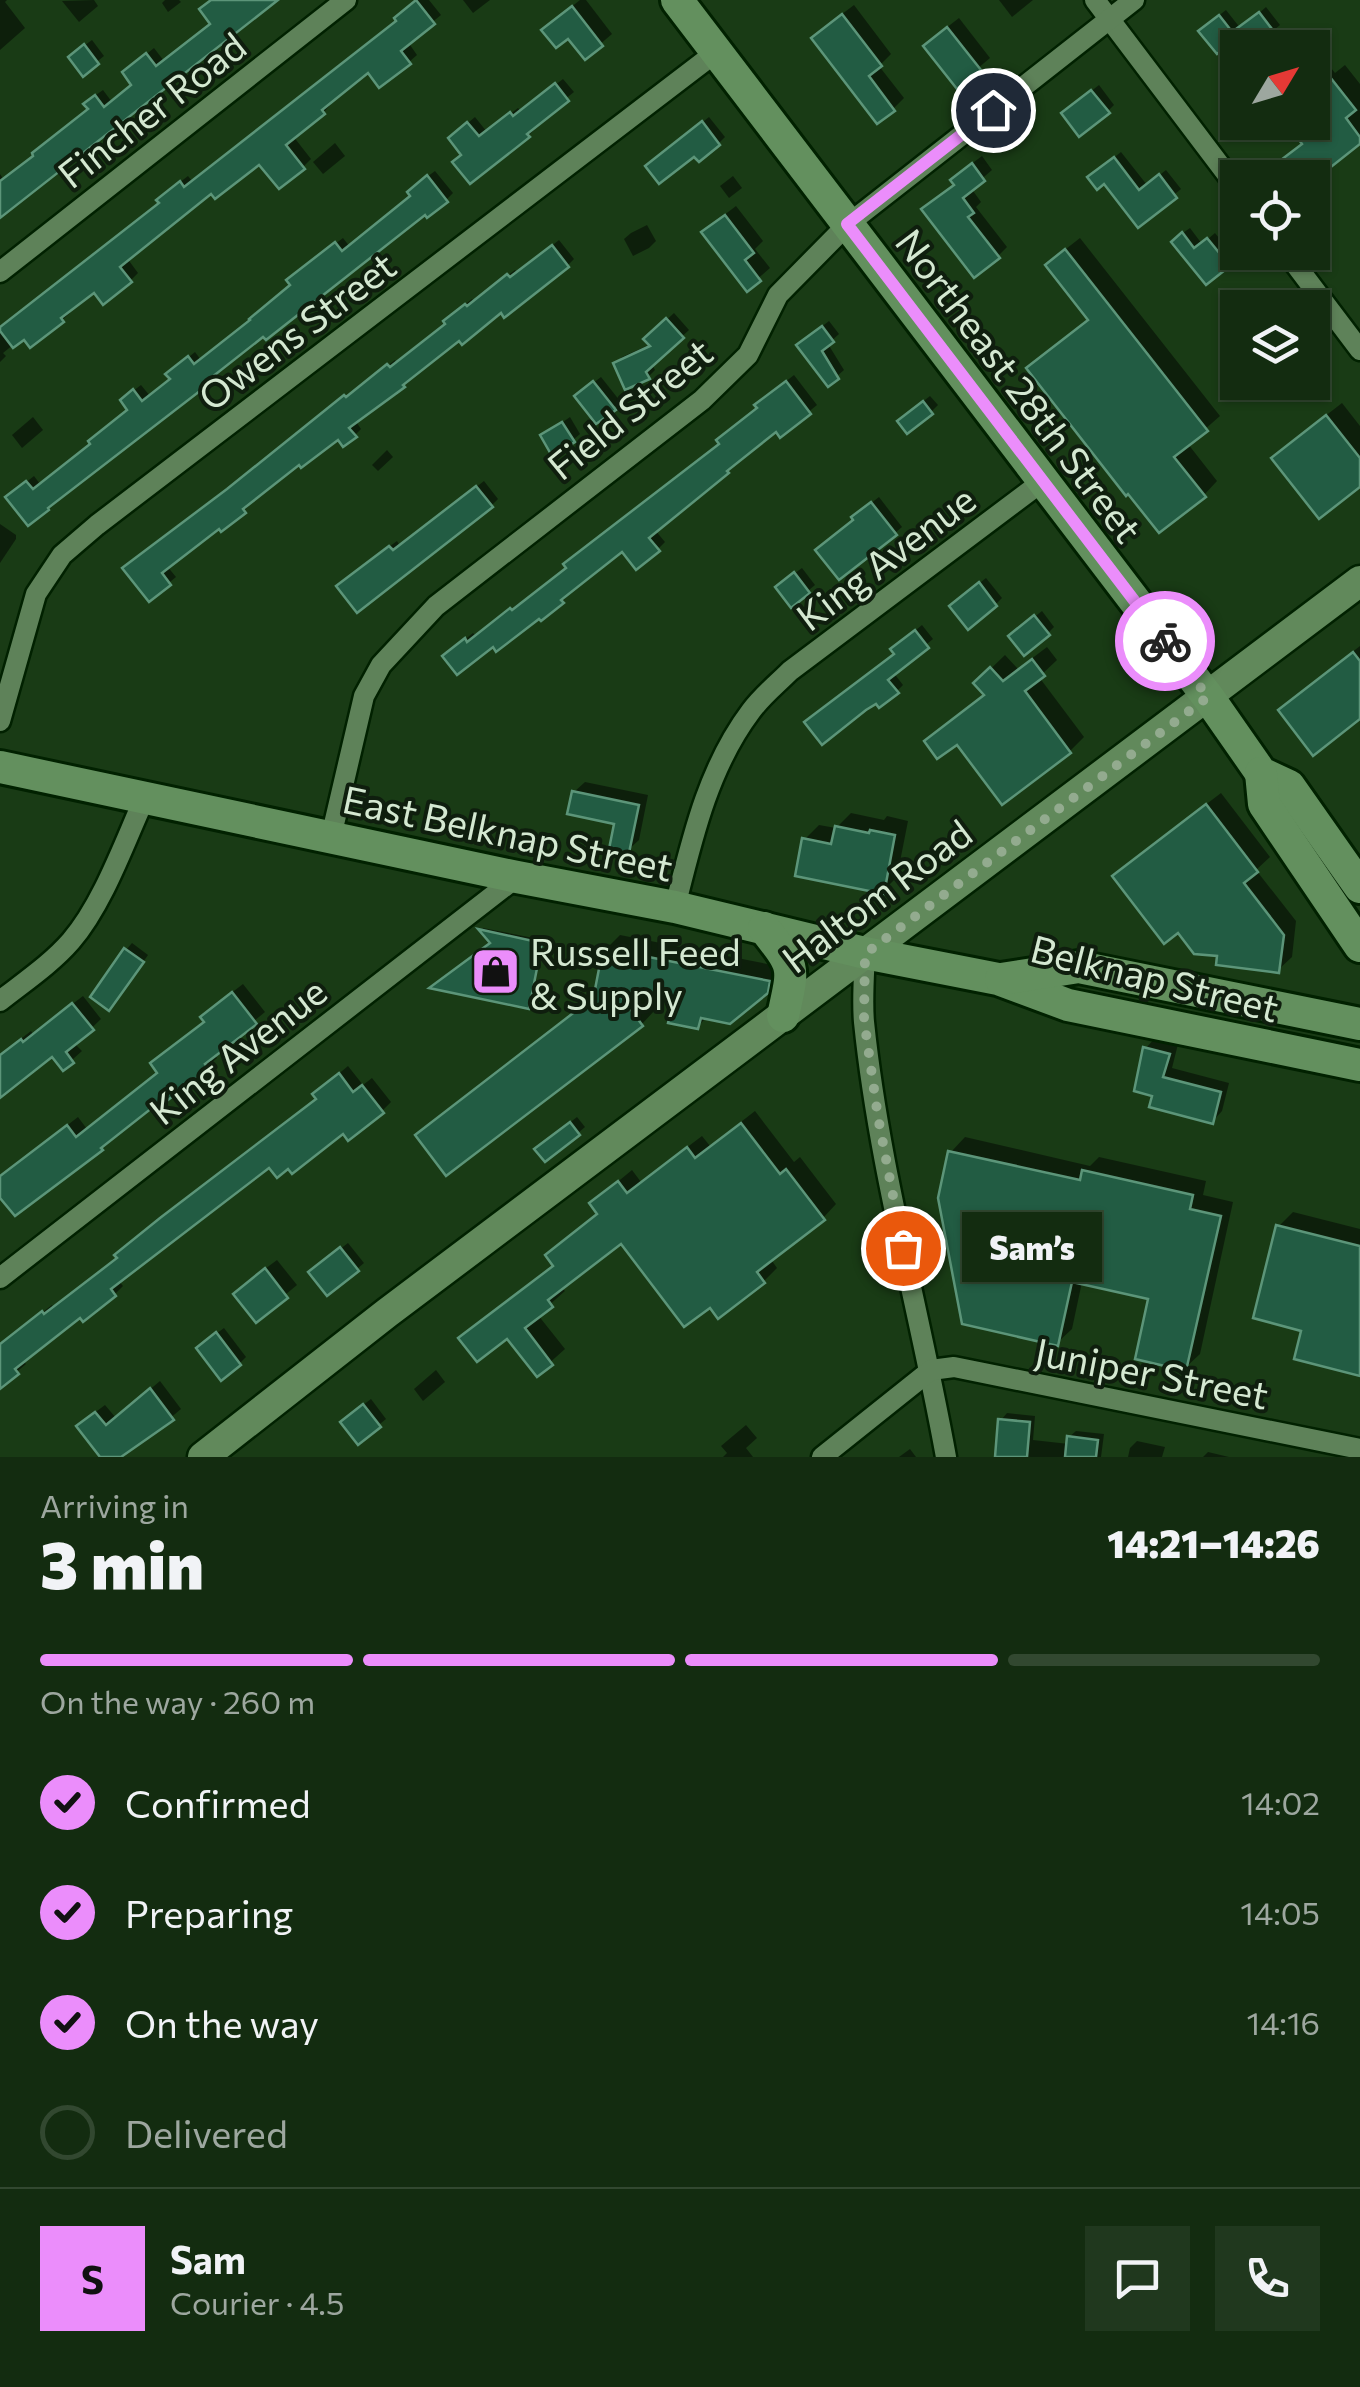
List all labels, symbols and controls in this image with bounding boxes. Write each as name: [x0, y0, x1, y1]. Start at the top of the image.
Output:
street label: Fincher Road: [48, 21, 254, 197]
north arrow: [1220, 30, 1330, 140]
map controls: [1220, 30, 1330, 400]
pin: [951, 68, 1036, 153]
icon: home: [966, 83, 1021, 138]
button: locate: [1220, 160, 1330, 270]
street label: Northeast 28th Street: [887, 219, 1153, 551]
street label: Owens Street: [188, 241, 404, 419]
button: layers: [1220, 290, 1330, 400]
street label: Field Street: [537, 327, 721, 489]
street label: King Avenue: [786, 475, 984, 639]
courier: [1115, 591, 1215, 691]
icon: bike: [1138, 614, 1193, 669]
street label: East Belknap Street: [339, 774, 677, 890]
street label: Haltom Road: [772, 808, 980, 982]
street label: Belknap Street: [1026, 924, 1284, 1030]
place label: Russell Feed & Supply: [530, 927, 741, 1018]
shop icon: Russell Feed & Supply: [469, 946, 521, 998]
street label: King Avenue: [139, 966, 335, 1134]
pin: [861, 1206, 946, 1291]
callout: Sam’s: [963, 1213, 1103, 1283]
icon: bag: [876, 1221, 931, 1276]
text: Sam’s: [989, 1227, 1075, 1267]
street label: Juniper Street: [1032, 1326, 1272, 1418]
text: Arriving in: [40, 1485, 189, 1525]
text: 14:21–14:26: [1107, 1519, 1320, 1566]
text: 3 min: [40, 1523, 204, 1602]
text: On the way · 260 m: [40, 1681, 315, 1721]
icon: check: [40, 1775, 95, 1830]
text: Confirmed: [125, 1779, 311, 1826]
text: 14:02: [1241, 1782, 1320, 1822]
icon: check: [40, 1885, 95, 1940]
text: Preparing: [125, 1889, 293, 1936]
text: 14:05: [1240, 1892, 1320, 1932]
icon: check: [40, 1995, 95, 2050]
text: On the way: [125, 1999, 319, 2046]
text: 14:16: [1246, 2002, 1320, 2042]
text: Delivered: [125, 2109, 288, 2156]
button: chat: [1085, 2226, 1190, 2331]
button: phone: [1215, 2226, 1320, 2331]
text: Sam: [170, 2235, 246, 2282]
text: S: [81, 2255, 104, 2302]
text: Courier · 4.5: [170, 2282, 344, 2322]

